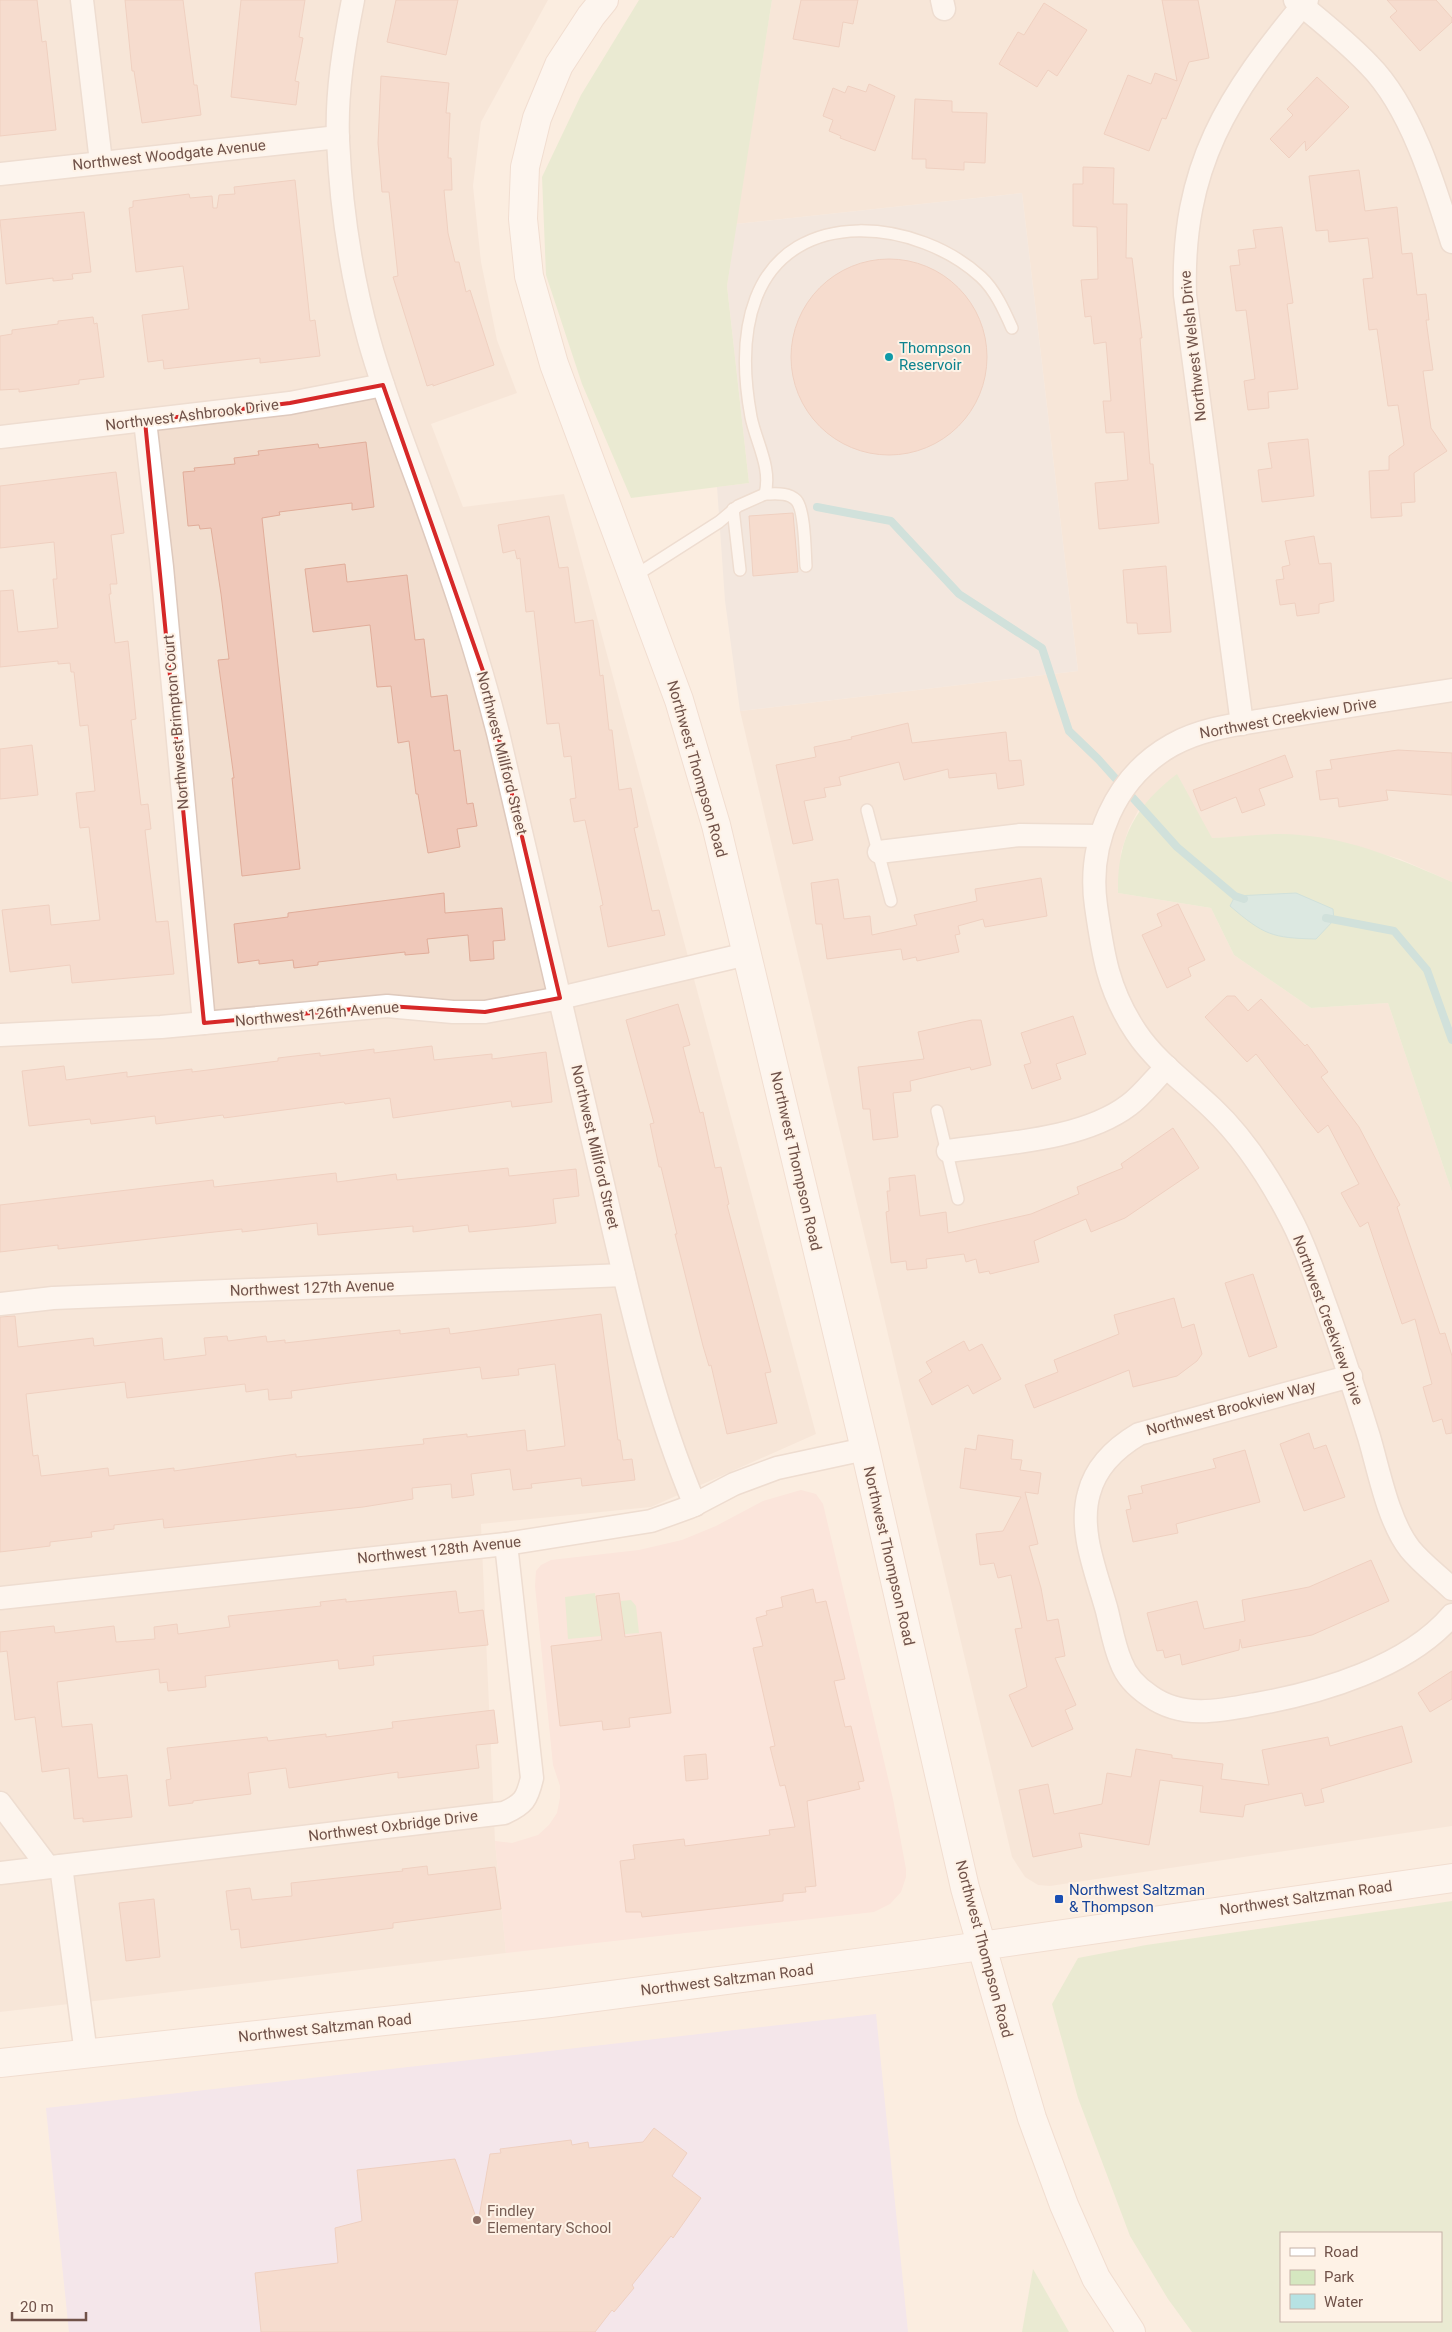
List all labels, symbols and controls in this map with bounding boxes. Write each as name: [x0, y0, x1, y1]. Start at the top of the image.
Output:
street label: Northwest Woodgate Avenue: [71, 136, 267, 174]
street label: Northwest Welsh Drive: [1176, 270, 1210, 422]
place label: Thompson Reservoir: [899, 339, 971, 374]
marker: Thompson Reservoir: [883, 351, 895, 363]
street label: Northwest Ashbrook Drive: [104, 395, 280, 435]
street label: Northwest Brimpton Court: [159, 634, 193, 810]
street label: Northwest Millford Street: [473, 669, 531, 837]
street label: Northwest Thompson Road: [663, 678, 731, 860]
street label: Northwest Creekview Drive: [1198, 694, 1378, 742]
street label: Northwest 126th Avenue: [234, 998, 400, 1030]
street label: Northwest Millford Street: [567, 1063, 623, 1231]
street label: Northwest Thompson Road: [767, 1070, 825, 1252]
street label: Northwest Creekview Drive: [1289, 1233, 1367, 1407]
street label: Northwest 127th Avenue: [229, 1276, 395, 1300]
street label: Northwest Brookview Way: [1144, 1377, 1318, 1439]
street label: Northwest Thompson Road: [860, 1465, 918, 1647]
street label: Northwest 128th Avenue: [356, 1532, 522, 1568]
street label: Northwest Oxbridge Drive: [307, 1807, 479, 1845]
street label: Northwest Thompson Road: [952, 1858, 1016, 2040]
street label: Northwest Saltzman Road: [1218, 1877, 1394, 1919]
place label: Northwest Saltzman & Thompson: [1069, 1881, 1205, 1916]
marker: Northwest Saltzman & Thompson: [1053, 1893, 1065, 1905]
street label: Northwest Saltzman Road: [639, 1960, 815, 2000]
street label: Northwest Saltzman Road: [237, 2010, 413, 2046]
place label: Findley Elementary School: [487, 2202, 611, 2237]
marker: Findley Elementary School: [471, 2214, 483, 2226]
legend: [1280, 2232, 1442, 2322]
text: Road: [1324, 2243, 1358, 2261]
text: Park: [1324, 2268, 1355, 2286]
scale bar: [12, 2290, 86, 2322]
text: Water: [1324, 2293, 1363, 2311]
text: 20 m: [20, 2298, 54, 2316]

